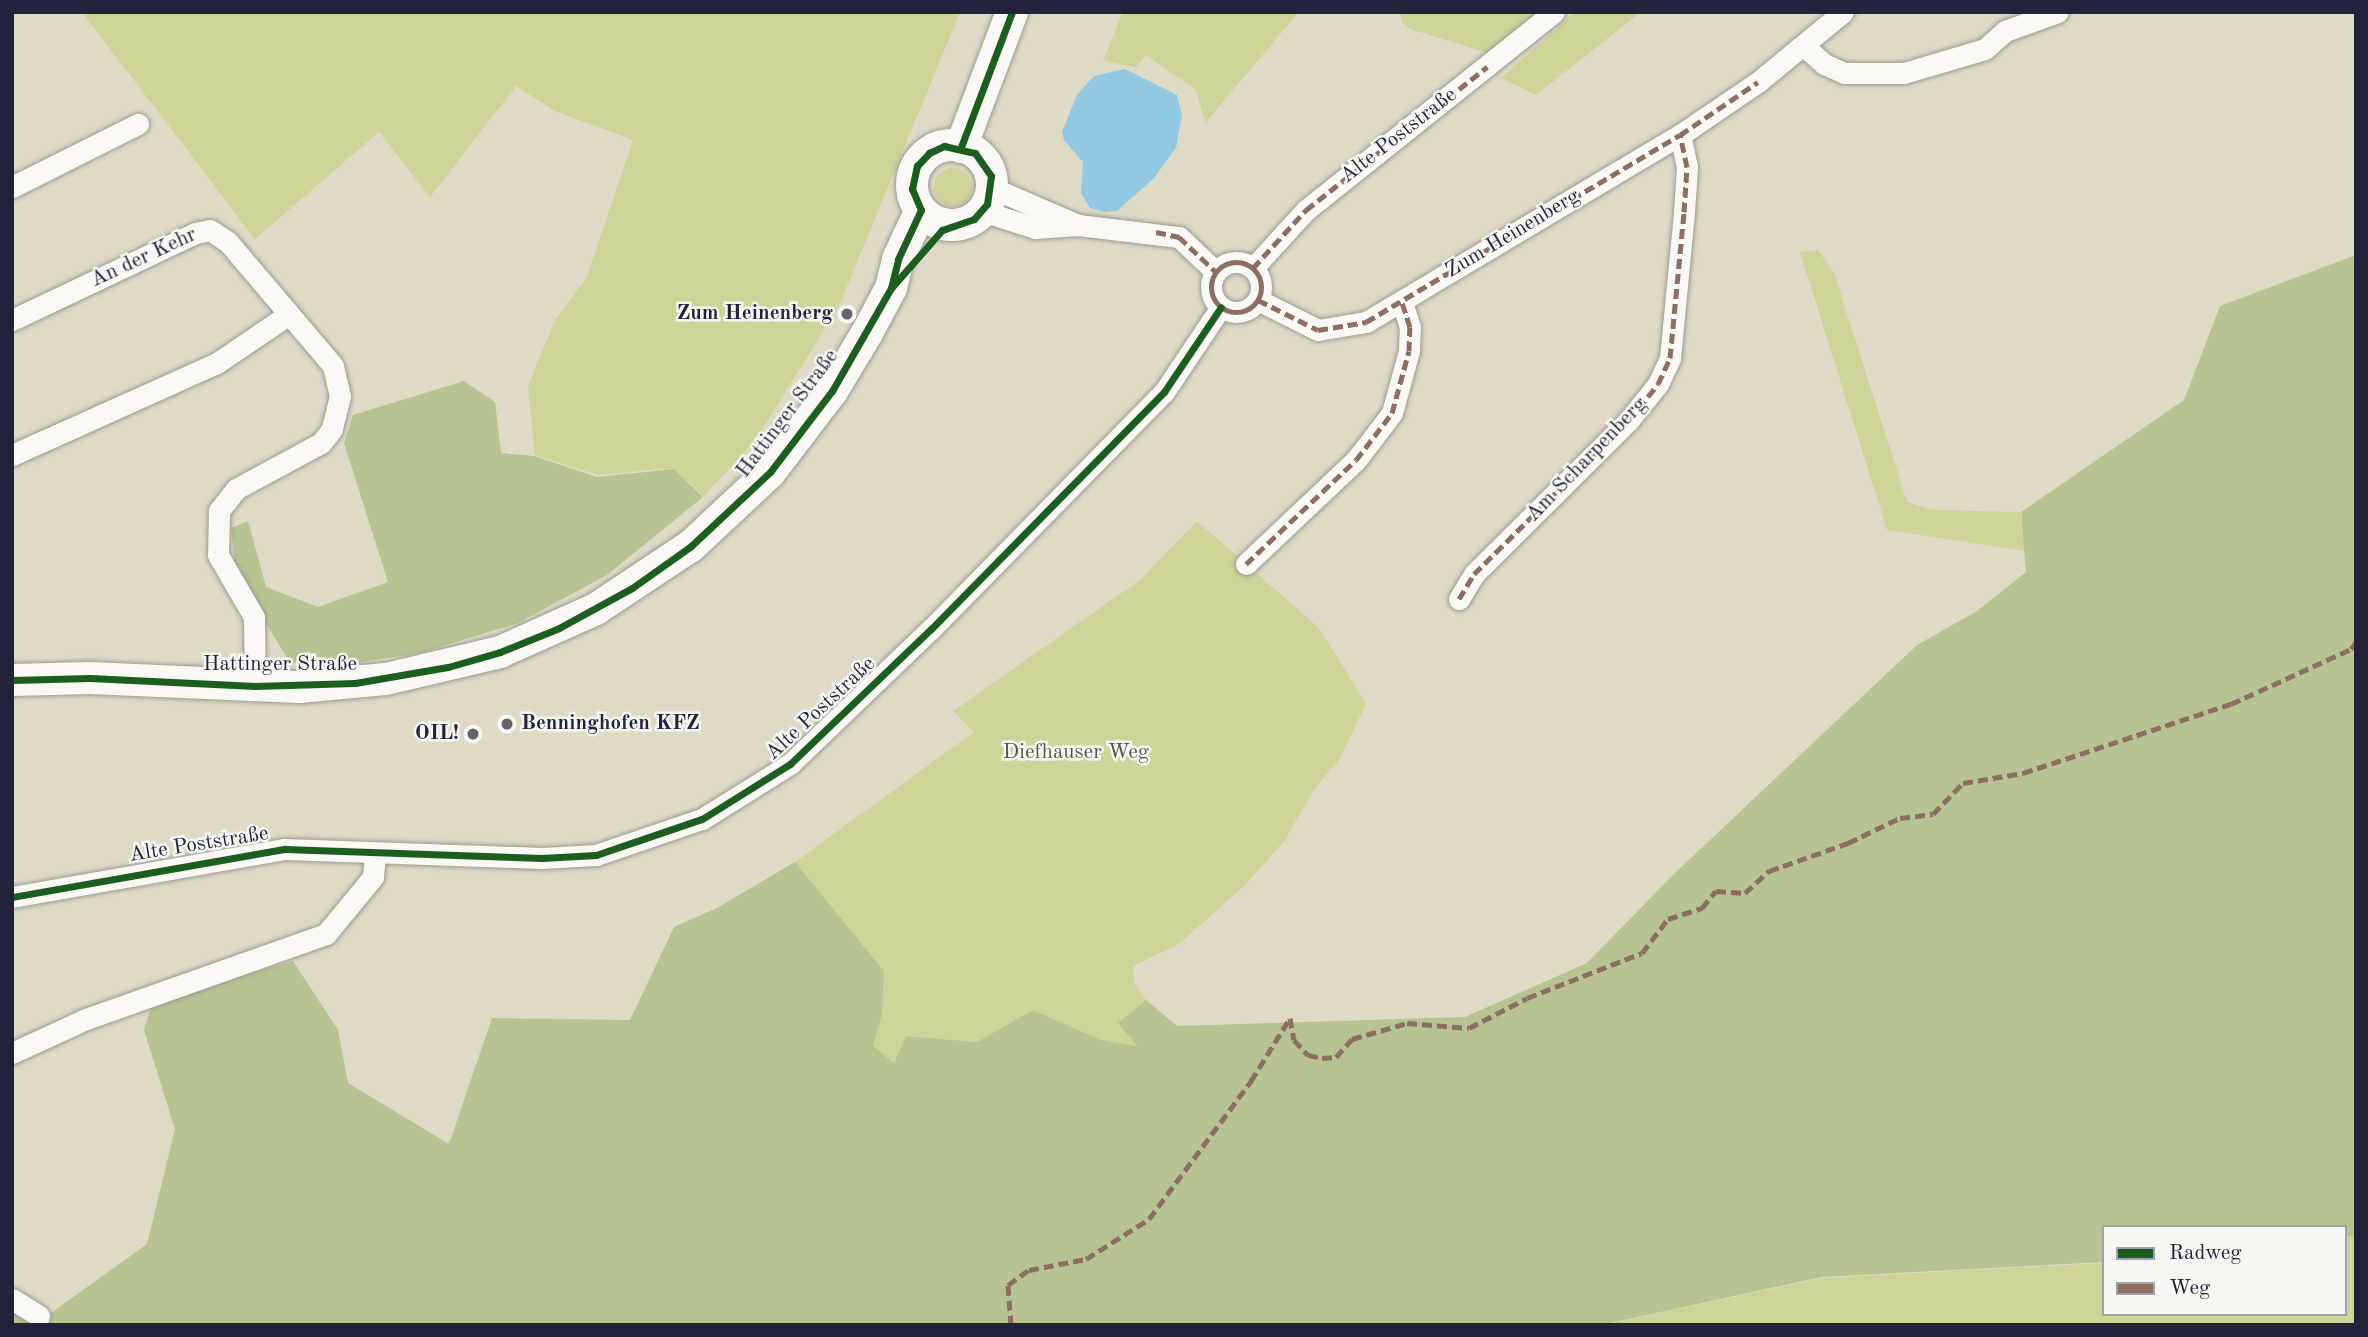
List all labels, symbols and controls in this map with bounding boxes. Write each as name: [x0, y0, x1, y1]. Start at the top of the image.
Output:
street label: Alte Poststraße: [1336, 83, 1462, 189]
street label: Zum Heinenberg: [1441, 184, 1585, 284]
street label: An der Kehr: [87, 223, 201, 293]
place label: Zum Heinenberg: [677, 301, 833, 327]
marker: Zum Heinenberg: [839, 306, 855, 322]
street label: Hattinger Straße: [732, 345, 844, 483]
street label: Am Scharpenberg: [1521, 392, 1653, 528]
street label: Hattinger Straße: [203, 652, 357, 678]
street label: Alte Poststraße: [761, 652, 881, 766]
place label: Benninghofen KFZ: [521, 711, 700, 737]
marker: Benninghofen KFZ: [499, 716, 515, 732]
place label: OIL!: [415, 721, 459, 747]
marker: OIL!: [465, 726, 481, 742]
park label: Diefhauser Weg: [1003, 740, 1149, 766]
street label: Alte Poststraße: [127, 822, 271, 868]
legend: [2102, 1225, 2347, 1316]
text: Radweg: [2169, 1243, 2242, 1264]
text: Weg: [2169, 1278, 2210, 1299]

